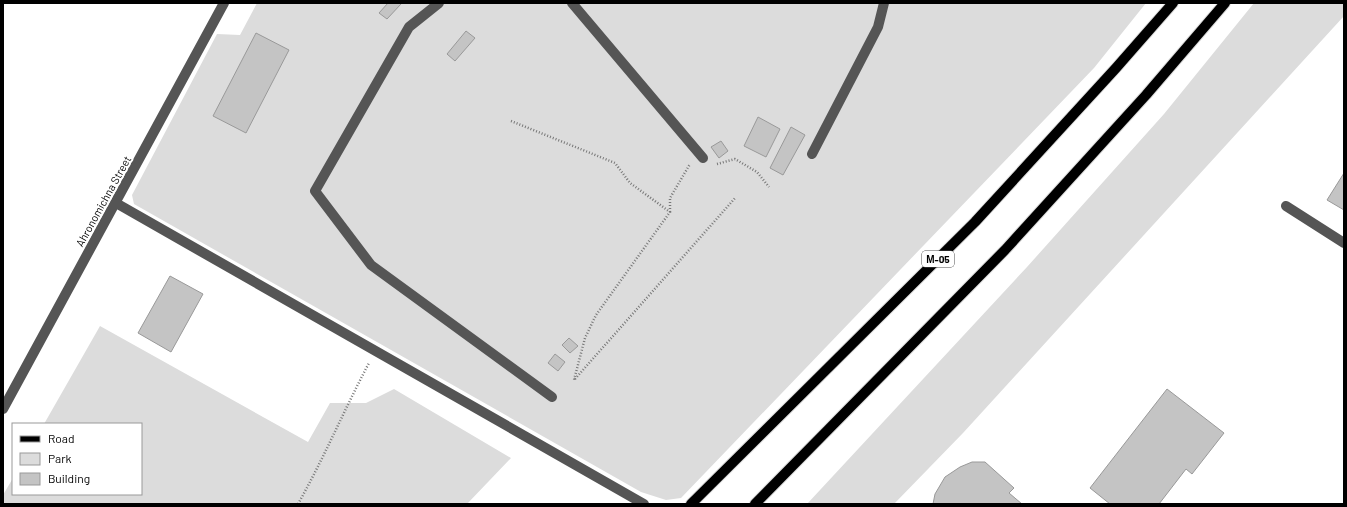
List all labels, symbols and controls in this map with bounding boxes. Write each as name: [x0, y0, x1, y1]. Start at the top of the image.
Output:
street label: Ahronomichna Street: [73, 153, 133, 249]
road number: М-05: [922, 251, 954, 267]
legend: [12, 423, 142, 495]
text: Road: [48, 431, 75, 445]
text: Park: [48, 451, 72, 465]
text: Building: [48, 471, 90, 485]

